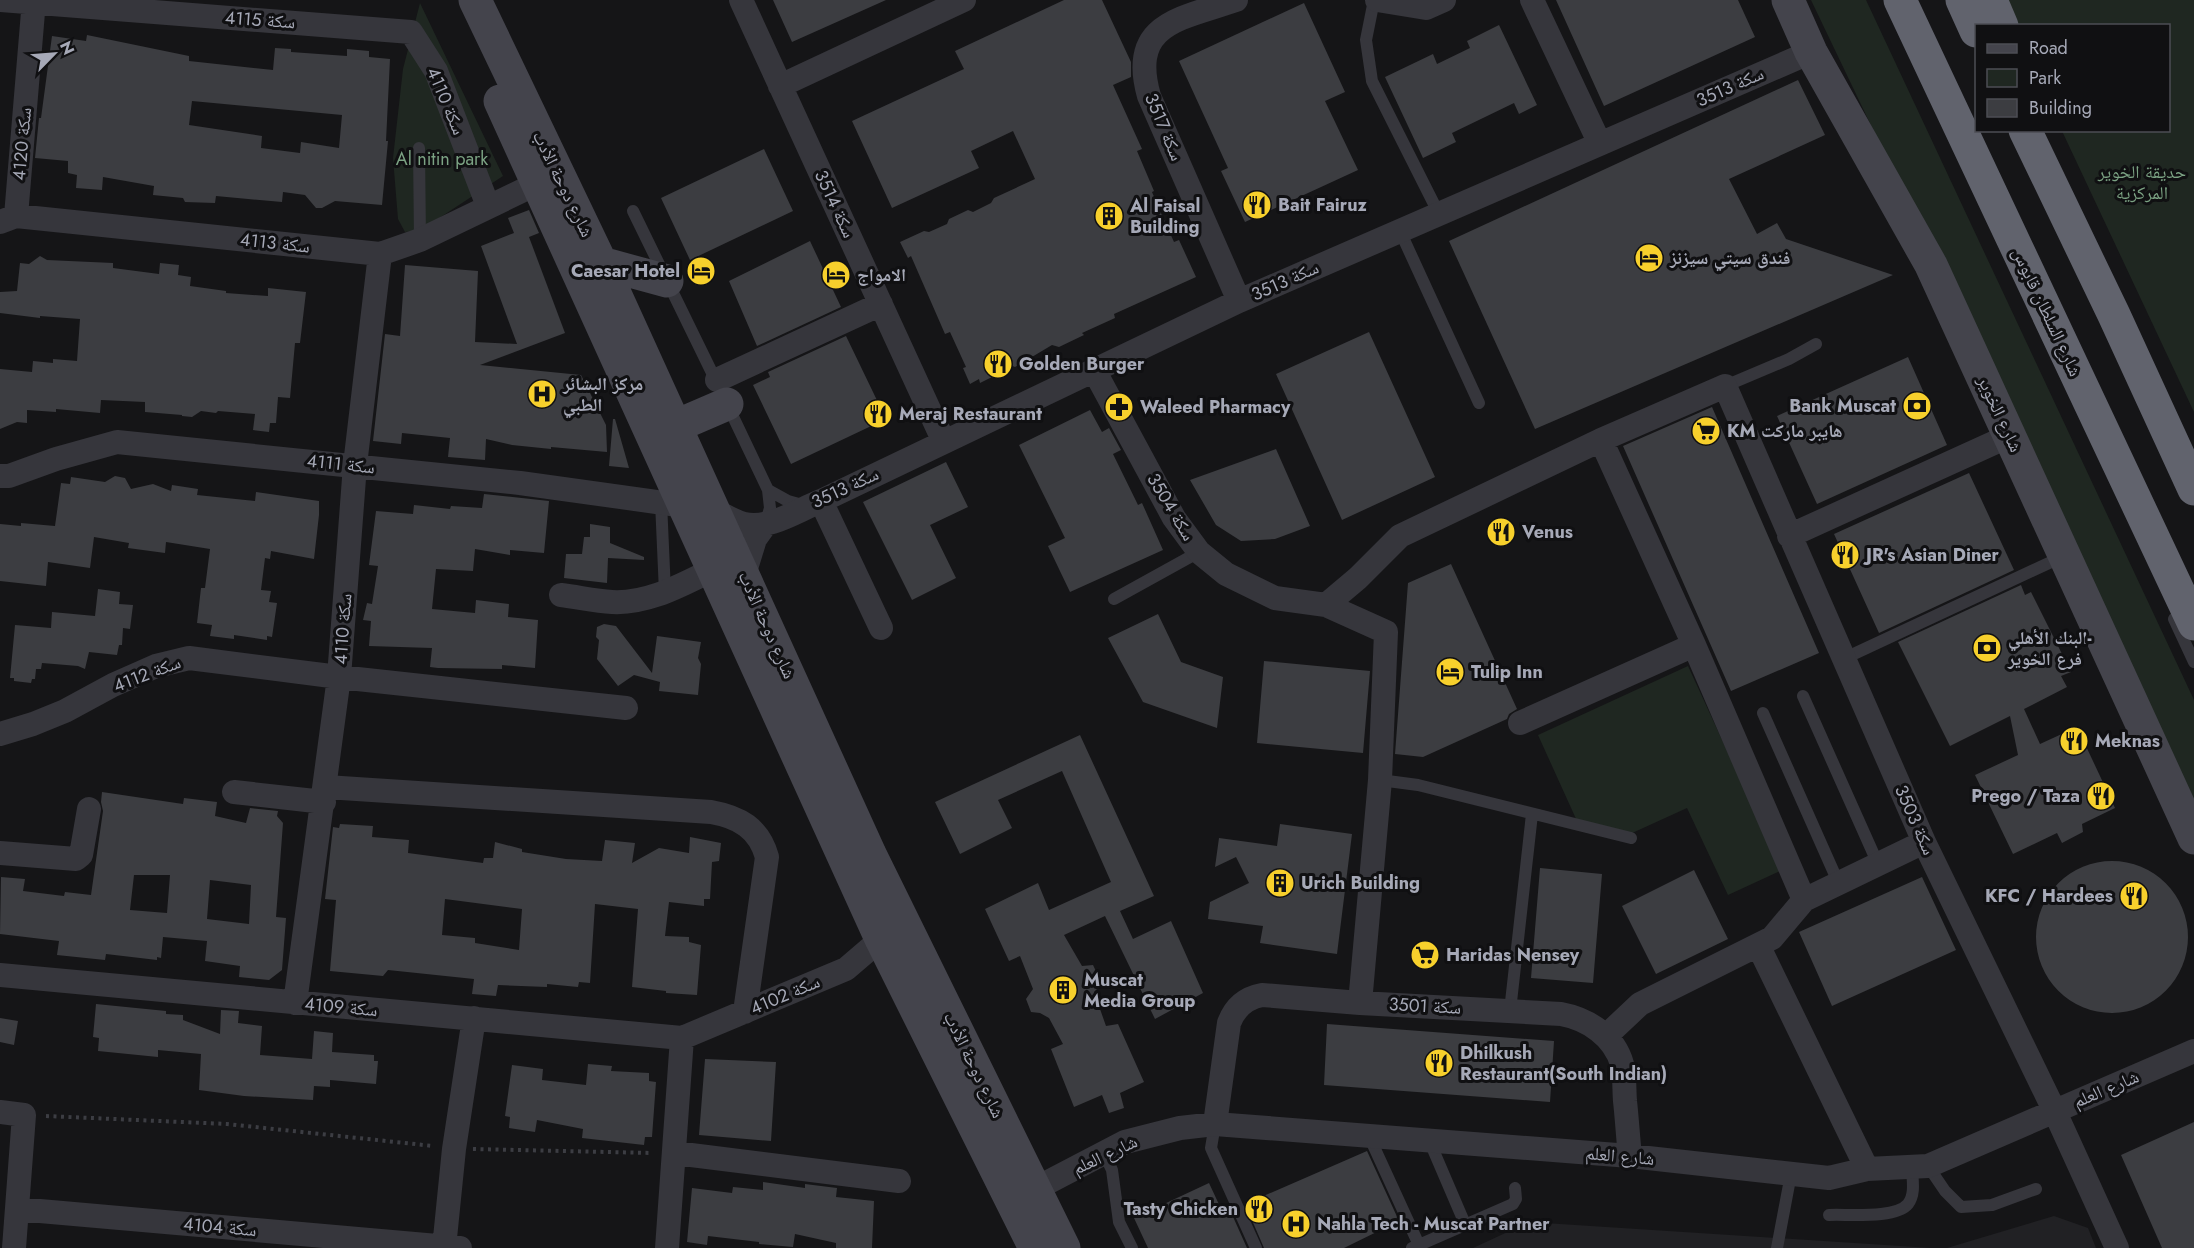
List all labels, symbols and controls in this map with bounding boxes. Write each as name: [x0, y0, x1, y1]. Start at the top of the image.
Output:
street label: سكة 4115: [224, 5, 296, 35]
north arrow: [24, 24, 84, 84]
legend: [1975, 24, 2170, 132]
text: Road: [2029, 35, 2068, 61]
text: N: [54, 37, 80, 58]
street label: سكة 3513: [1692, 61, 1768, 113]
street label: سكة 4110: [420, 63, 472, 139]
text: Park: [2029, 65, 2061, 91]
street label: سكة 3517: [1138, 89, 1190, 165]
text: Building: [2029, 95, 2092, 121]
street label: سكة 4120: [6, 106, 38, 182]
street label: شارع دوحة الأدب: [526, 126, 600, 242]
park label: Al nitin park: [396, 146, 488, 172]
park label: حديقة الخوير المركزية: [2097, 159, 2186, 206]
street label: سكة 3514: [808, 166, 862, 242]
restaurant icon: Bait Fairuz: [1241, 189, 1273, 221]
place label: Bait Fairuz: [1278, 192, 1368, 218]
place label: Al Faisal Building: [1129, 193, 1200, 240]
building icon: Al Faisal Building: [1093, 200, 1125, 232]
street label: سكة 4113: [239, 226, 311, 260]
hotel icon: فندق سيتي سيزنز: [1633, 242, 1665, 274]
street label: شارع السلطان قابوس: [2006, 243, 2088, 381]
place label: فندق سيتي سيزنز: [1669, 245, 1790, 272]
hotel icon: Caesar Hotel: [685, 255, 717, 287]
street label: سكة 3513: [1247, 255, 1323, 307]
place label: Caesar Hotel: [571, 258, 680, 284]
hotel icon: الامواج: [820, 259, 852, 291]
place label: الامواج: [857, 262, 906, 288]
restaurant icon: Golden Burger: [982, 348, 1014, 380]
place label: Golden Burger: [1019, 351, 1145, 377]
place label: مركز البشائر الطبي: [562, 371, 643, 419]
street label: شارع الخوير: [1971, 371, 2029, 456]
hospital icon: مركز البشائر الطبي: [526, 378, 558, 410]
bank icon: Bank Muscat: [1901, 390, 1933, 422]
pharmacy icon: Waleed Pharmacy: [1103, 391, 1135, 423]
place label: Bank Muscat: [1789, 393, 1896, 419]
place label: Waleed Pharmacy: [1140, 394, 1291, 420]
restaurant icon: Meraj Restaurant: [862, 398, 894, 430]
place label: Meraj Restaurant: [899, 401, 1042, 427]
supermarket icon: KM هايبر ماركت: [1690, 415, 1722, 447]
place label: KM هايبر ماركت: [1727, 418, 1843, 444]
street label: سكة 4111: [306, 447, 376, 481]
street label: سكة 3513: [807, 461, 883, 515]
street label: سكة 3504: [1141, 468, 1201, 546]
restaurant icon: Venus: [1485, 516, 1517, 548]
place label: Venus: [1521, 519, 1573, 545]
restaurant icon: JR's Asian Diner: [1829, 539, 1861, 571]
place label: JR's Asian Diner: [1863, 542, 2000, 568]
street label: شارع دوحة الأدب: [732, 567, 802, 683]
street label: سكة 4110: [328, 593, 358, 665]
place label: البنك الأهلي- فرع الخوير: [2007, 625, 2091, 672]
bank icon: البنك الأهلي- فرع الخوير: [1971, 632, 2003, 664]
street label: سكة 4112: [109, 649, 185, 699]
hotel icon: Tulip Inn: [1434, 656, 1466, 688]
place label: Tulip Inn: [1471, 659, 1543, 685]
restaurant icon: Meknas: [2058, 725, 2090, 757]
place label: Meknas: [2095, 728, 2160, 754]
restaurant icon: Prego / Taza: [2085, 780, 2117, 812]
street label: سكة 3503: [1888, 781, 1942, 859]
place label: Prego / Taza: [1971, 783, 2080, 809]
building icon: Urich Building: [1264, 867, 1296, 899]
place label: Urich Building: [1301, 870, 1420, 896]
restaurant icon: KFC / Hardees: [2118, 880, 2150, 912]
place label: KFC / Hardees: [1985, 883, 2113, 909]
supermarket icon: Haridas Nensey: [1409, 939, 1441, 971]
place label: Haridas Nensey: [1446, 942, 1580, 968]
place label: Muscat Media Group: [1084, 967, 1195, 1014]
street label: سكة 4102: [746, 969, 824, 1021]
building icon: Muscat Media Group: [1047, 974, 1079, 1006]
street label: سكة 4109: [303, 991, 379, 1023]
street label: سكة 3501: [1388, 991, 1462, 1021]
street label: شارع دوحة الأدب: [937, 1007, 1011, 1123]
place label: Dhilkush Restaurant(South Indian): [1460, 1040, 1667, 1087]
restaurant icon: Dhilkush Restaurant(South Indian): [1423, 1047, 1455, 1079]
street label: شارع العلم: [2069, 1064, 2143, 1114]
street label: شارع العلم: [1068, 1129, 1142, 1181]
street label: شارع العلم: [1584, 1140, 1656, 1172]
restaurant icon: Tasty Chicken: [1243, 1193, 1275, 1225]
place label: Tasty Chicken: [1124, 1196, 1238, 1222]
hospital icon: Nahla Tech - Muscat Partner: [1280, 1208, 1312, 1240]
street label: سكة 4104: [182, 1211, 258, 1243]
place label: Nahla Tech - Muscat Partner: [1317, 1211, 1550, 1237]

